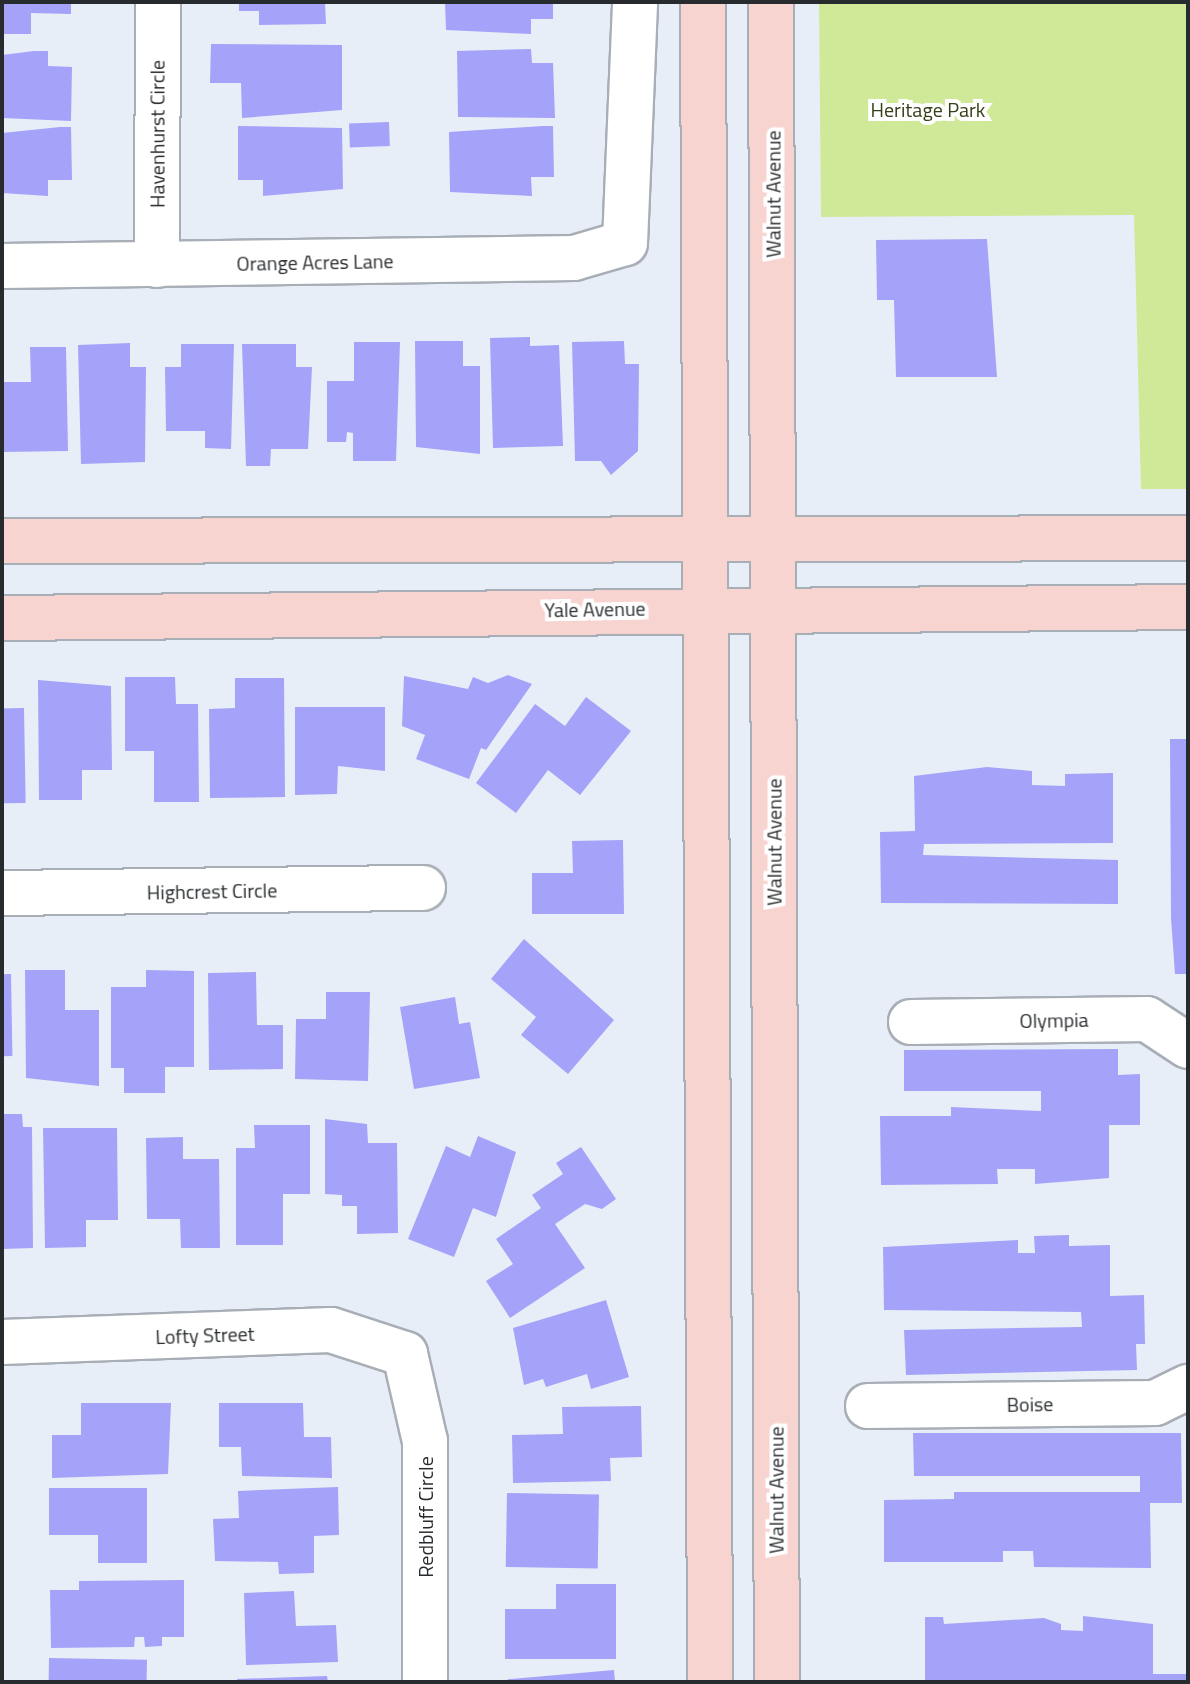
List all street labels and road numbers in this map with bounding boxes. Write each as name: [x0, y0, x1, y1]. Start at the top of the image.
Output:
street label: Havenhurst Circle: [145, 60, 169, 208]
street label: Walnut Avenue: [761, 130, 785, 258]
street label: Orange Acres Lane: [236, 249, 394, 275]
street label: Yale Avenue: [544, 596, 646, 622]
street label: Walnut Avenue: [762, 778, 786, 906]
street label: Highcrest Circle: [147, 878, 277, 904]
street label: Olympia: [1019, 1007, 1089, 1033]
street label: Lofty Street: [155, 1321, 255, 1349]
street label: Boise: [1006, 1392, 1054, 1416]
street label: Walnut Avenue: [764, 1426, 788, 1554]
street label: Redbluff Circle: [413, 1456, 437, 1578]

